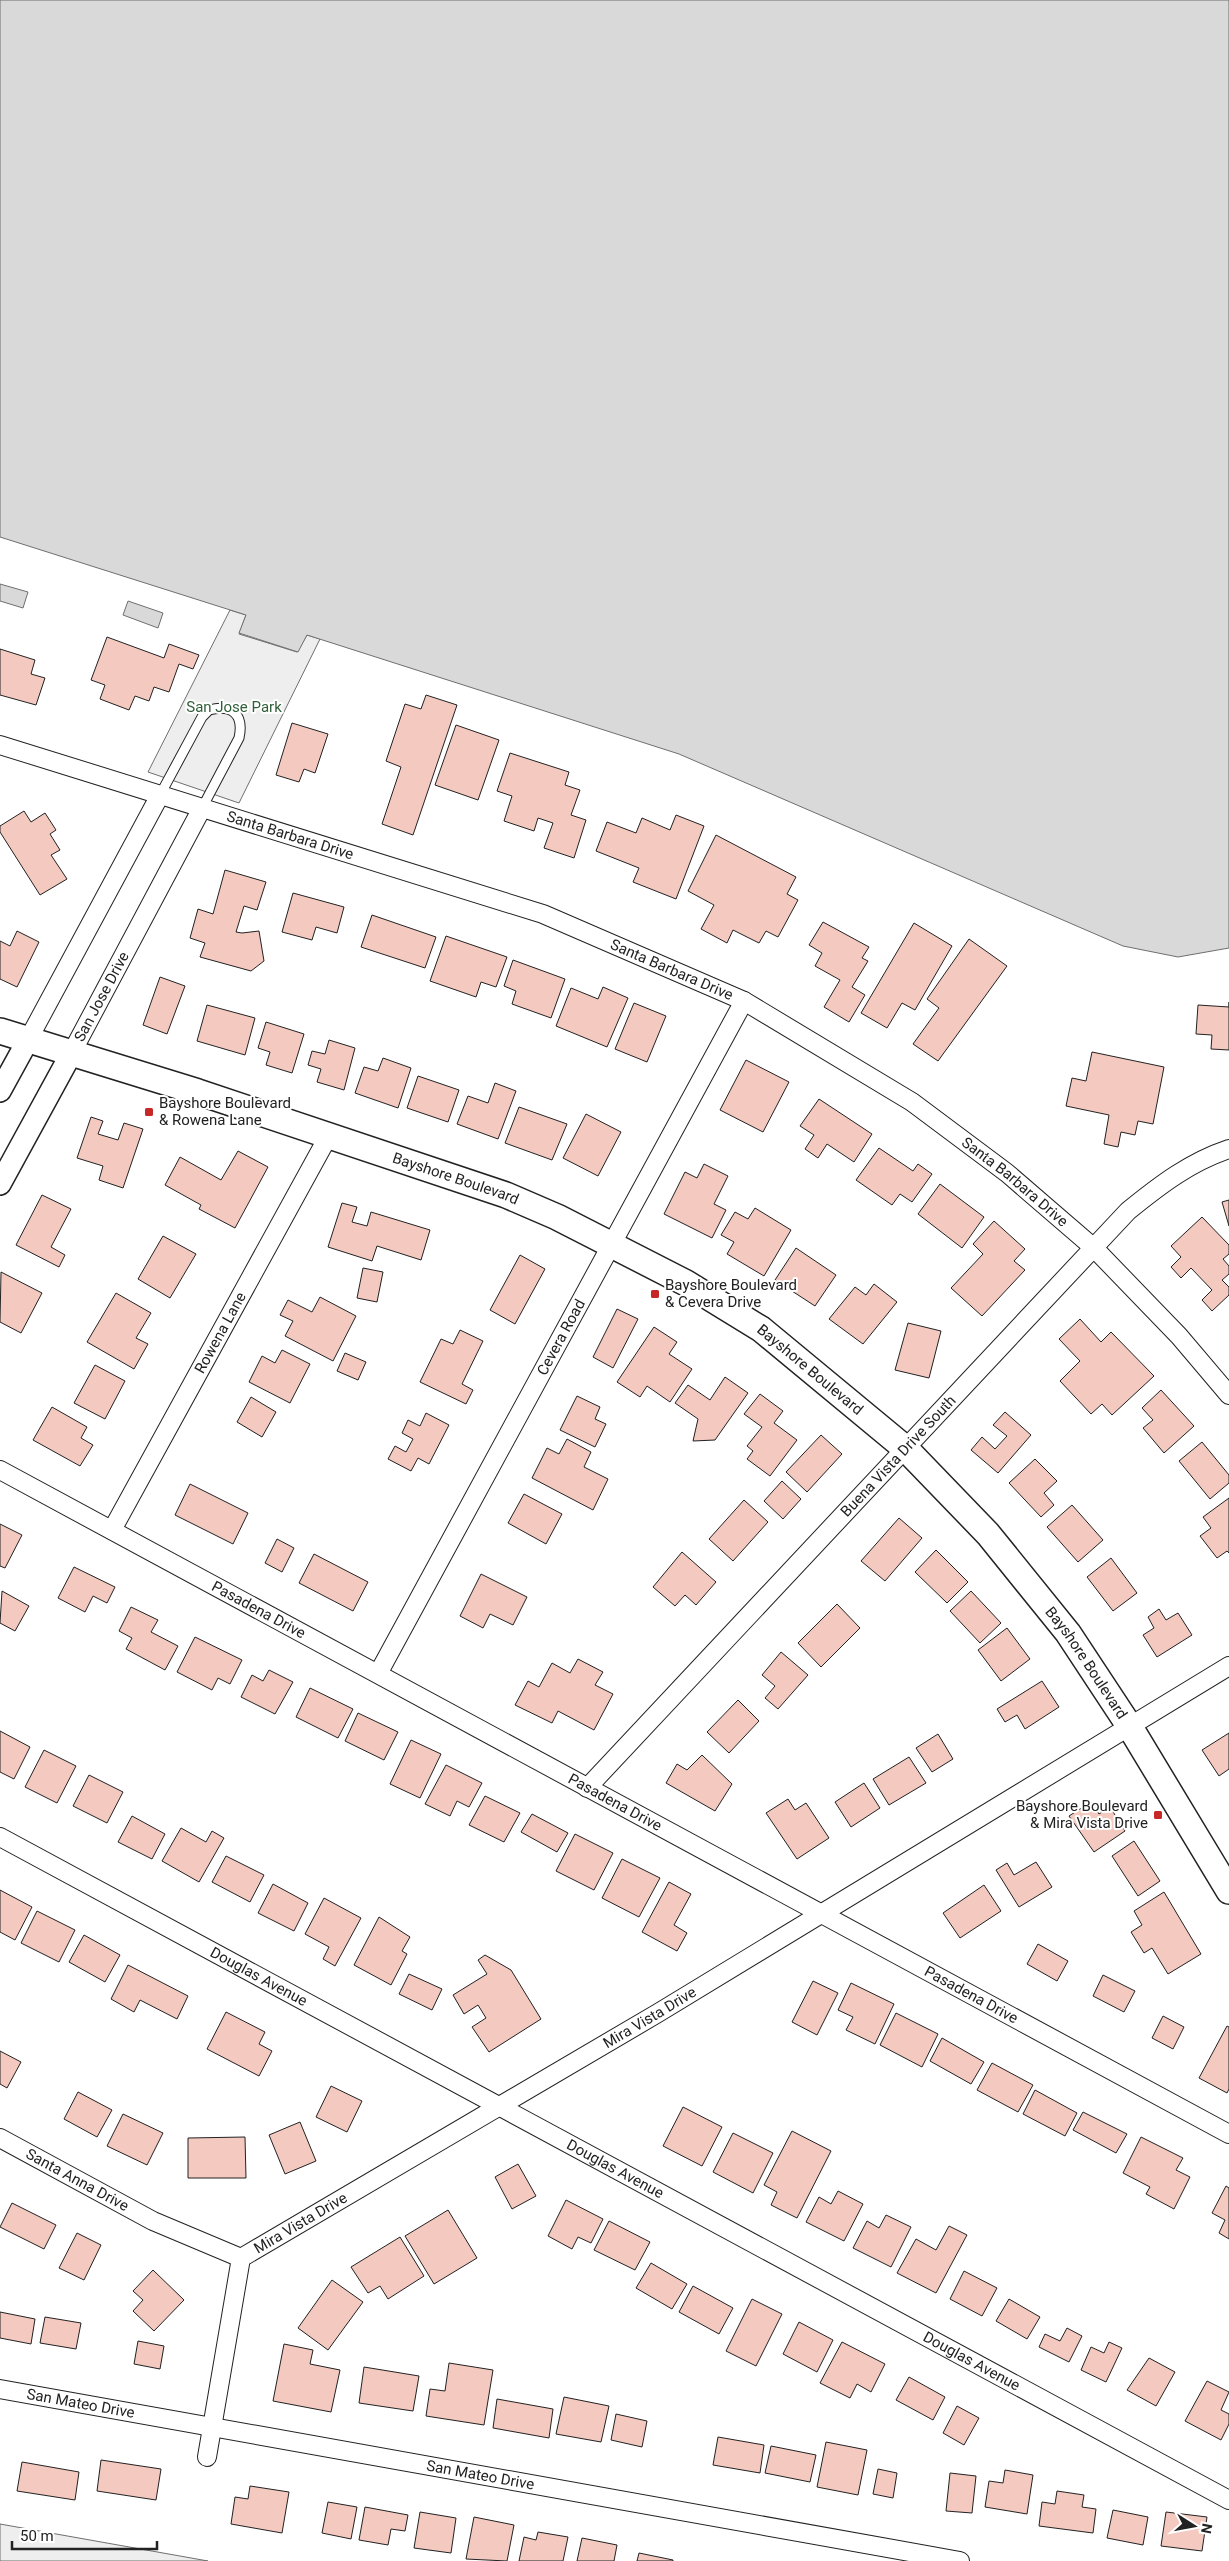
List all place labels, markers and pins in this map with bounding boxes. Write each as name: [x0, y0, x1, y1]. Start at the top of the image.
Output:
place label: Bayshore Boulevard & Rowena Lane: [159, 1094, 291, 1129]
marker: Bayshore Boulevard & Rowena Lane: [143, 1106, 155, 1118]
place label: Bayshore Boulevard & Cevera Drive: [665, 1276, 797, 1311]
marker: Bayshore Boulevard & Cevera Drive: [649, 1288, 661, 1300]
place label: Bayshore Boulevard & Mira Vista Drive: [1016, 1797, 1148, 1832]
marker: Bayshore Boulevard & Mira Vista Drive: [1152, 1809, 1164, 1821]

